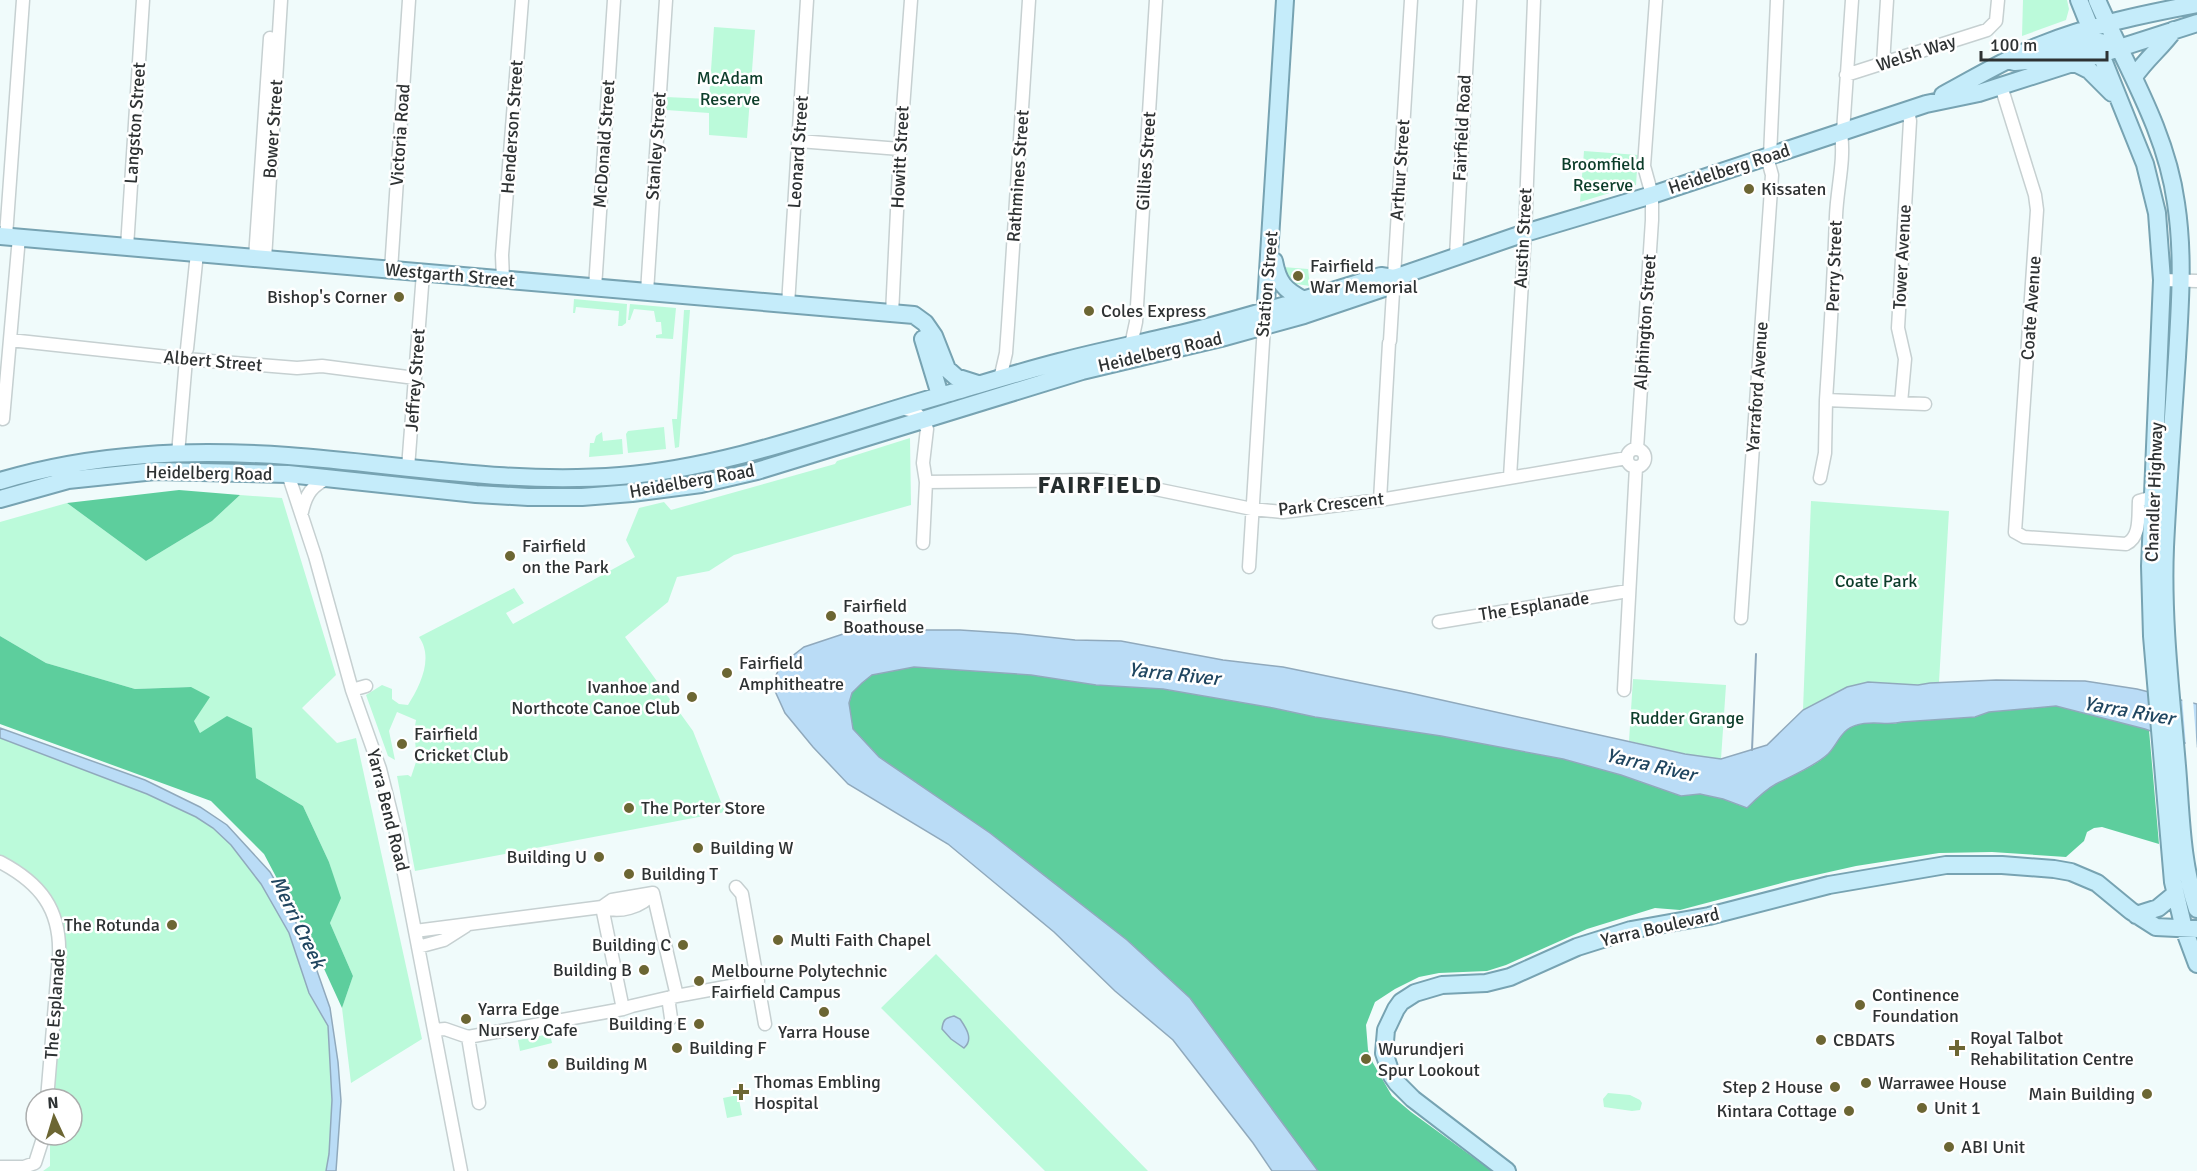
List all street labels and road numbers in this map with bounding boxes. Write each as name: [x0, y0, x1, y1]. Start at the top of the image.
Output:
street label: Welsh Way: [1873, 30, 1959, 76]
street label: Henderson Street: [496, 59, 528, 195]
street label: Langston Street: [120, 62, 150, 184]
street label: Fairfield Road: [1448, 74, 1476, 182]
street label: Bower Street: [259, 79, 287, 179]
street label: McDonald Street: [589, 79, 619, 209]
street label: Victoria Road: [385, 83, 415, 187]
street label: Stanley Street: [641, 91, 671, 201]
street label: Leonard Street: [783, 95, 813, 209]
street label: Howitt Street: [886, 105, 914, 209]
street label: Rathmines Street: [1002, 109, 1034, 243]
street label: Gillies Street: [1132, 111, 1160, 211]
street label: Arthur Street: [1385, 119, 1415, 221]
street label: Heidelberg Road: [1665, 139, 1793, 199]
street label: Austin Street: [1509, 187, 1537, 289]
street label: Tower Avenue: [1888, 204, 1916, 310]
street label: Perry Street: [1821, 220, 1847, 312]
street label: Station Street: [1251, 230, 1283, 338]
street label: Alphington Street: [1629, 253, 1661, 391]
street label: Coate Avenue: [2016, 255, 2046, 361]
street label: Westgarth Street: [384, 258, 516, 292]
street label: Yarraford Avenue: [1741, 321, 1773, 453]
street label: Heidelberg Road: [1096, 327, 1224, 377]
street label: Jeffrey Street: [400, 328, 430, 432]
street label: Albert Street: [163, 346, 263, 376]
street label: Chandler Highway: [2141, 421, 2167, 562]
street label: Heidelberg Road: [628, 459, 756, 503]
street label: Heidelberg Road: [145, 461, 273, 485]
street label: Park Crescent: [1277, 488, 1385, 520]
street label: The Esplanade: [1477, 586, 1591, 626]
street label: Yarra Bend Road: [362, 747, 414, 873]
street label: Yarra Boulevard: [1599, 903, 1721, 951]
street label: The Esplanade: [40, 948, 70, 1060]

